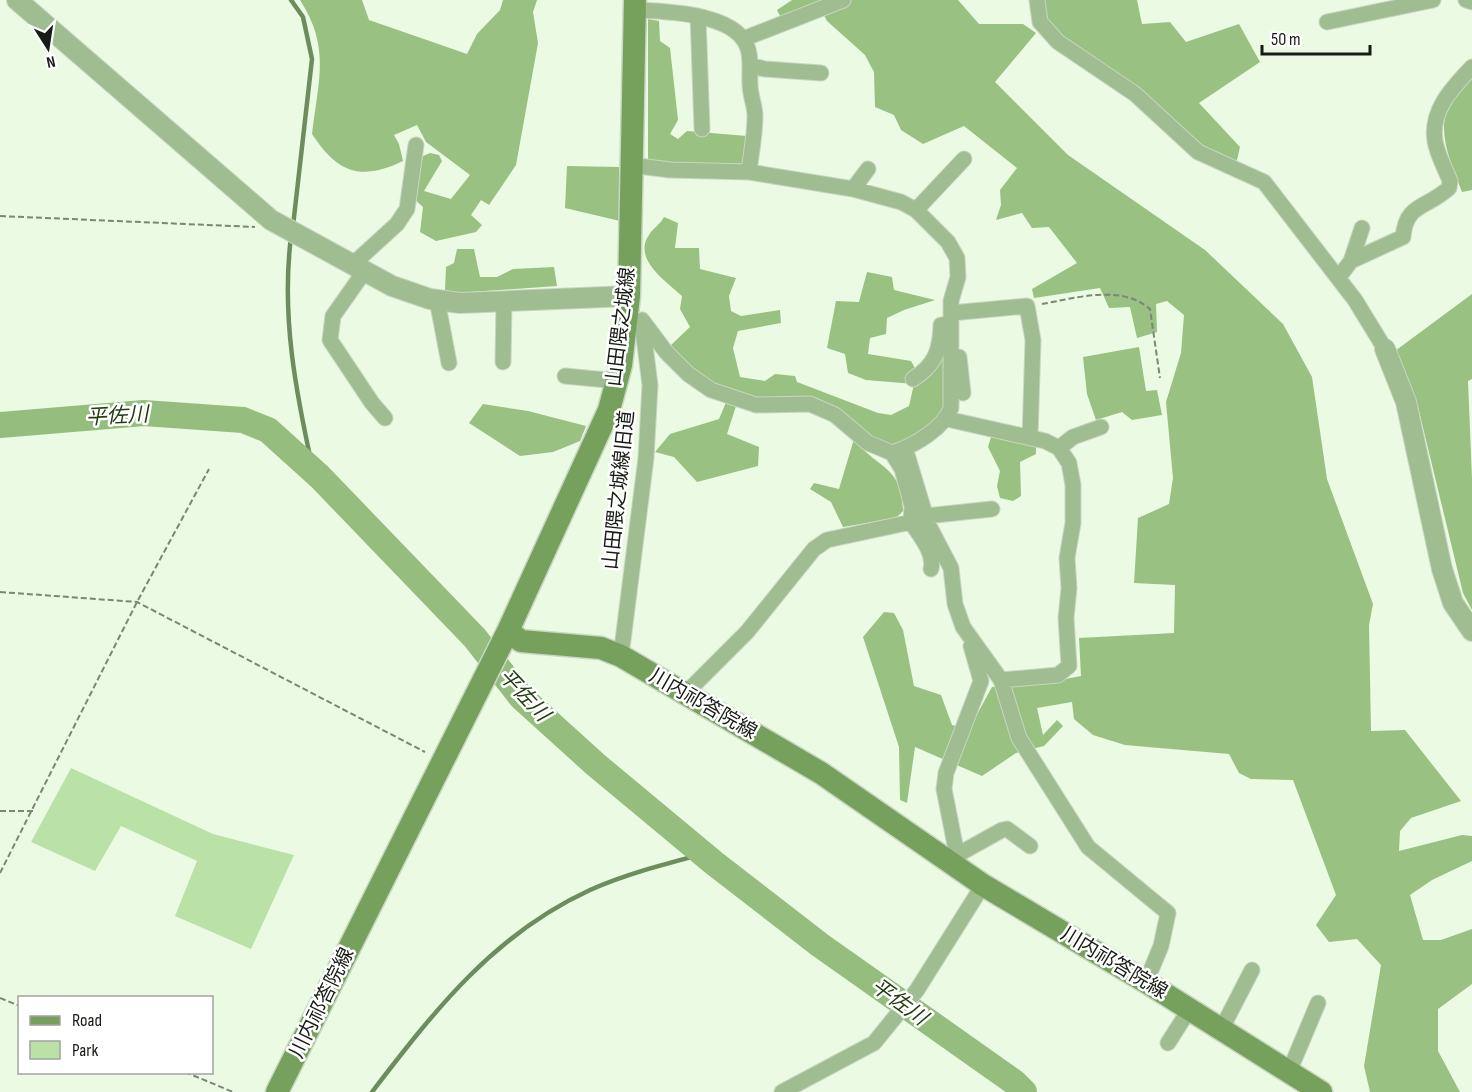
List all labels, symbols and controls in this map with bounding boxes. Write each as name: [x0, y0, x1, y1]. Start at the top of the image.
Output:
north arrow: [18, 18, 78, 78]
scale bar: [1262, 18, 1370, 56]
text: 50 m: [1271, 29, 1301, 50]
text: N: [45, 51, 57, 71]
street label: 山田隈之城線: [602, 266, 640, 388]
water label: 平佐川: [85, 402, 151, 430]
street label: 山田隈之城線旧道: [599, 409, 639, 571]
water label: 平佐川: [493, 663, 556, 728]
street label: 川内祁答院線: [645, 664, 761, 744]
street label: 川内祁答院線: [1056, 922, 1172, 1004]
street label: 川内祁答院線: [285, 944, 359, 1062]
water label: 平佐川: [866, 973, 933, 1032]
legend: [18, 996, 213, 1074]
text: Road: [72, 1010, 102, 1031]
text: Park: [72, 1040, 98, 1061]

